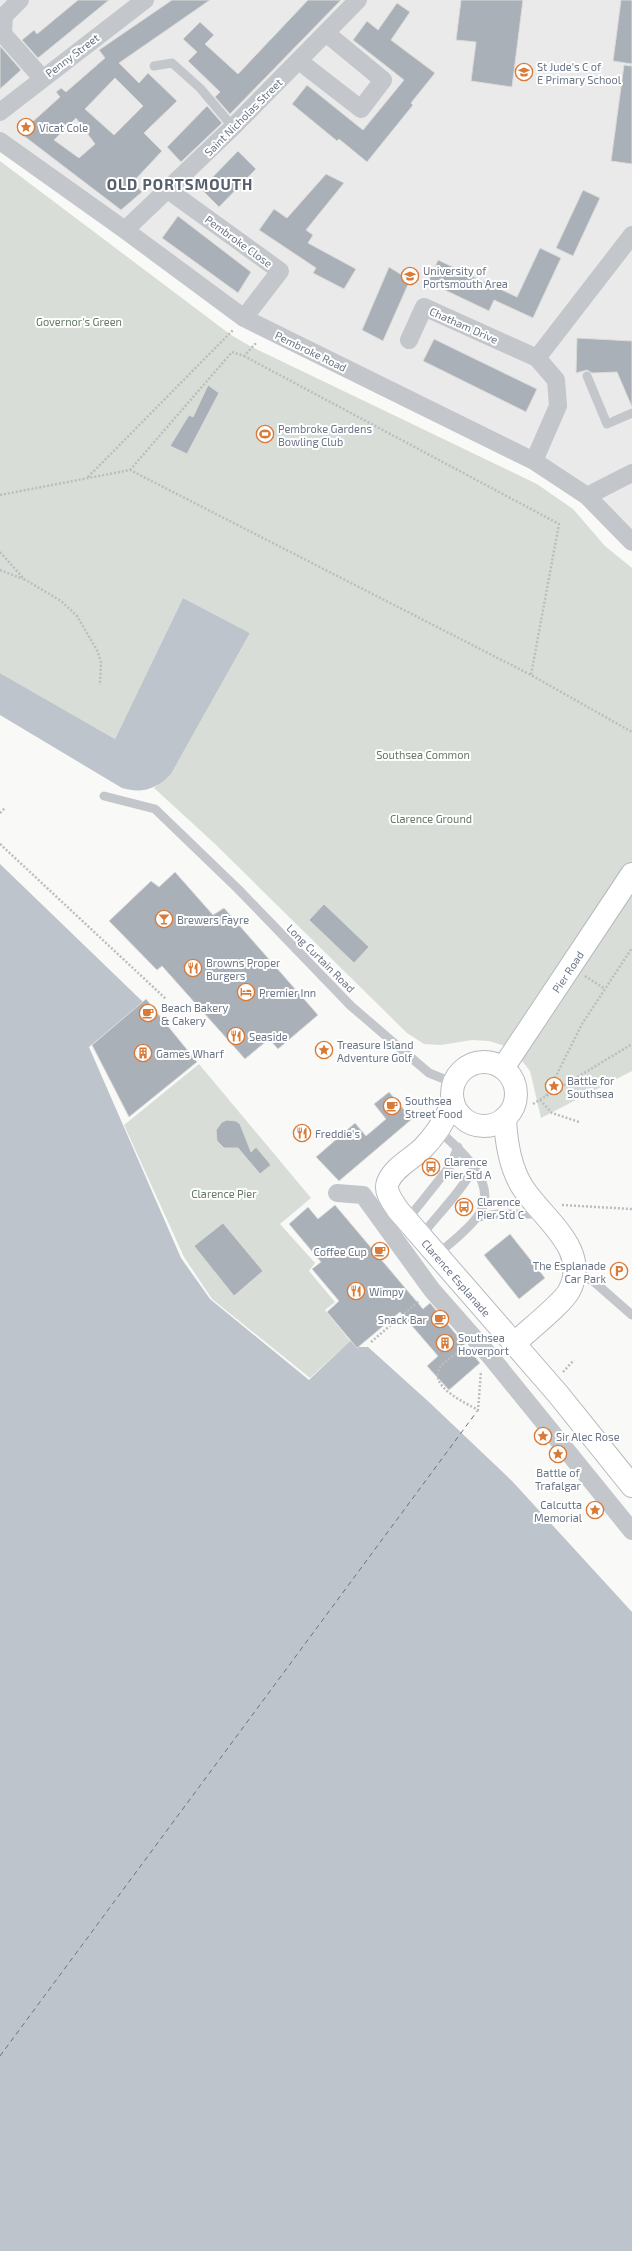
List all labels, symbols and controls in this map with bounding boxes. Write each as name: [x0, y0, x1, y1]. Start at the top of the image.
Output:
street label: Penny Street: [43, 31, 101, 79]
place label: St Jude's C of E Primary School: [537, 60, 622, 86]
school or university icon: St Jude's C of E Primary School: [514, 62, 534, 82]
street label: Saint Nicholas Street: [201, 75, 285, 159]
place icon: Vicat Cole: [16, 117, 36, 137]
place label: Vicat Cole: [39, 121, 88, 134]
district label: OLD PORTSMOUTH: [107, 175, 253, 193]
street label: Pembroke Close: [203, 212, 275, 270]
place label: University of Portsmouth Area: [423, 264, 508, 290]
school or university icon: University of Portsmouth Area: [400, 266, 420, 286]
street label: Chatham Drive: [428, 304, 500, 346]
park label: Governor's Green: [36, 315, 122, 328]
street label: Pembroke Road: [273, 328, 349, 374]
place label: Pembroke Gardens Bowling Club: [278, 422, 372, 448]
sports icon: Pembroke Gardens Bowling Club: [255, 424, 275, 444]
park label: Southsea Common: [376, 748, 470, 761]
park label: Clarence Ground: [390, 812, 472, 825]
bar icon: Brewers Fayre: [154, 909, 174, 929]
place label: Brewers Fayre: [177, 913, 249, 926]
street label: Long Curtain Road: [284, 921, 358, 995]
street label: Pier Road: [549, 948, 586, 995]
place label: Browns Proper Burgers: [206, 956, 281, 982]
restaurant icon: Browns Proper Burgers: [183, 958, 203, 978]
hotel icon: Premier Inn: [236, 982, 256, 1002]
place label: Premier Inn: [259, 986, 316, 999]
place label: Beach Bakery & Cakery: [161, 1001, 229, 1027]
cafe icon: Beach Bakery & Cakery: [138, 1003, 158, 1023]
restaurant icon: Seaside: [226, 1026, 246, 1046]
place label: Seaside: [249, 1030, 288, 1043]
place label: Treasure Island Adventure Golf: [337, 1038, 414, 1064]
place icon: Treasure Island Adventure Golf: [314, 1040, 334, 1060]
building icon: Games Wharf: [133, 1043, 153, 1063]
place label: Games Wharf: [156, 1047, 225, 1060]
place label: Battle for Southsea: [567, 1074, 615, 1100]
place icon: Battle for Southsea: [544, 1076, 564, 1096]
place label: Southsea Street Food: [405, 1094, 463, 1120]
cafe icon: Southsea Street Food: [382, 1096, 402, 1116]
restaurant icon: Freddie's: [292, 1123, 312, 1143]
place label: Freddie's: [315, 1127, 360, 1140]
place label: Clarence Pier Std A: [444, 1155, 492, 1181]
bus stop icon: Clarence Pier Std A: [421, 1157, 441, 1177]
park label: Clarence Pier: [191, 1187, 257, 1200]
place label: Clarence Pier Std C: [477, 1195, 524, 1221]
bus stop icon: Clarence Pier Std C: [454, 1197, 474, 1217]
street label: Clarence Esplanade: [420, 1236, 494, 1319]
cafe icon: Coffee Cup: [370, 1241, 390, 1261]
place label: Coffee Cup: [314, 1245, 367, 1258]
place label: The Esplanade Car Park: [533, 1259, 606, 1285]
parking icon: The Esplanade Car Park: [609, 1261, 629, 1281]
restaurant icon: Wimpy: [346, 1281, 366, 1301]
place label: Wimpy: [369, 1285, 404, 1298]
cafe icon: Snack Bar: [430, 1309, 450, 1329]
place label: Snack Bar: [378, 1313, 428, 1326]
place label: Southsea Hoverport: [458, 1331, 509, 1357]
building icon: Southsea Hoverport: [435, 1333, 455, 1353]
place icon: Sir Alec Rose: [533, 1426, 553, 1446]
place label: Sir Alec Rose: [556, 1430, 620, 1443]
place icon: Battle of Trafalgar: [548, 1444, 568, 1464]
place label: Battle of Trafalgar: [535, 1466, 582, 1492]
place label: Calcutta Memorial: [534, 1498, 583, 1524]
place icon: Calcutta Memorial: [585, 1500, 605, 1520]

